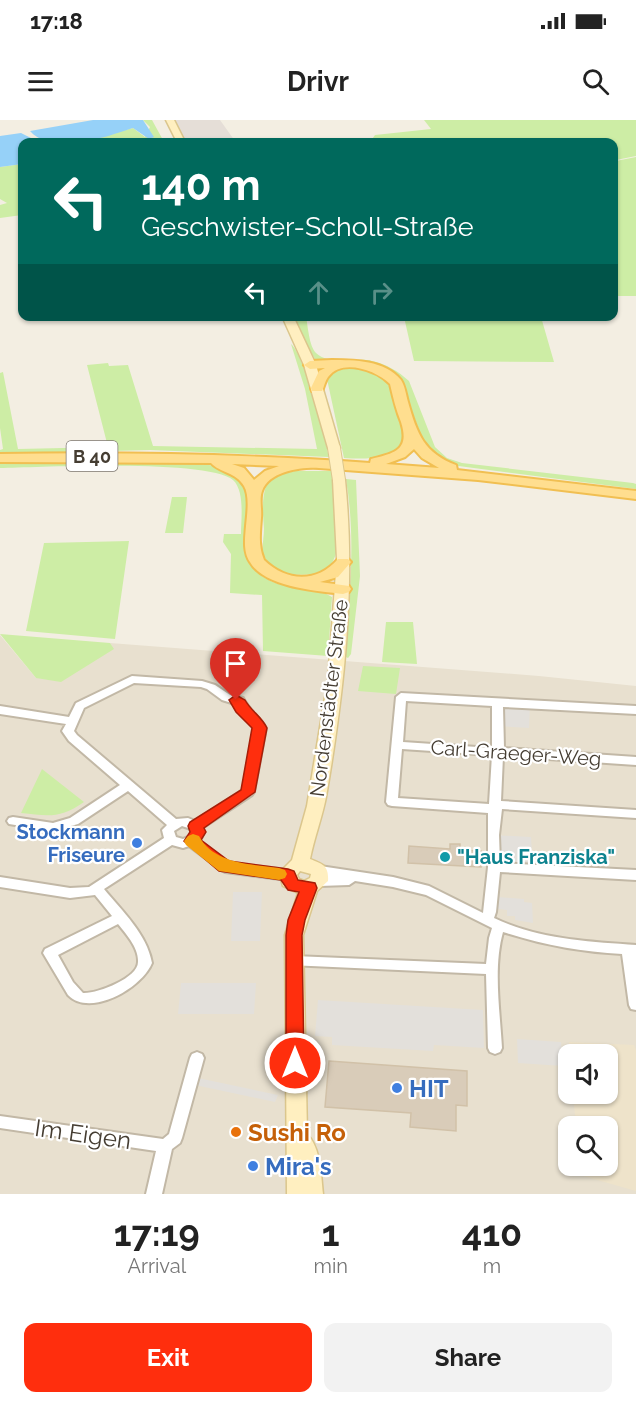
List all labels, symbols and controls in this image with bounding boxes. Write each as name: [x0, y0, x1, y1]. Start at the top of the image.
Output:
text: 17:18: [30, 8, 83, 34]
icon: menu: [24, 65, 57, 98]
icon: search: [579, 65, 612, 98]
text: Drivr: [287, 66, 349, 97]
text: 140 m: [141, 161, 261, 210]
icon: left: [42, 162, 120, 240]
text: Geschwister-Scholl-Straße: [141, 211, 474, 242]
icon: left: [239, 276, 272, 309]
icon: ahead: [302, 276, 335, 309]
icon: right: [365, 276, 398, 309]
road number: B 40: [66, 441, 118, 471]
street label: Nordenstädter Straße: [305, 598, 353, 798]
pin: [210, 638, 261, 700]
icon: arrive: [219, 647, 252, 680]
street label: Carl-Graeger-Weg: [430, 735, 602, 771]
place label: Stockmann Friseure: [17, 820, 125, 867]
marker: Stockmann Friseure: [130, 836, 144, 850]
place label: "Haus Franziska": [457, 845, 615, 869]
marker: "Haus Franziska": [438, 850, 452, 864]
position arrow: [263, 1031, 327, 1095]
map controls: [558, 1044, 618, 1176]
button: sound: [558, 1044, 618, 1104]
place label: HIT: [409, 1074, 449, 1103]
marker: HIT: [390, 1081, 404, 1095]
street label: Im Eigen: [33, 1113, 133, 1155]
button: search: [558, 1116, 618, 1176]
place label: Sushi Ro: [248, 1118, 346, 1147]
marker: Sushi Ro: [229, 1125, 243, 1139]
place label: Mira's: [265, 1152, 332, 1181]
marker: Mira's: [246, 1159, 260, 1173]
text: 17:19: [114, 1212, 200, 1254]
text: 1: [322, 1212, 340, 1254]
text: 410: [462, 1212, 522, 1254]
text: Arrival: [127, 1254, 186, 1278]
text: min: [314, 1254, 348, 1278]
text: m: [483, 1254, 501, 1278]
button: Exit: [24, 1323, 312, 1392]
button: Share: [324, 1323, 612, 1392]

